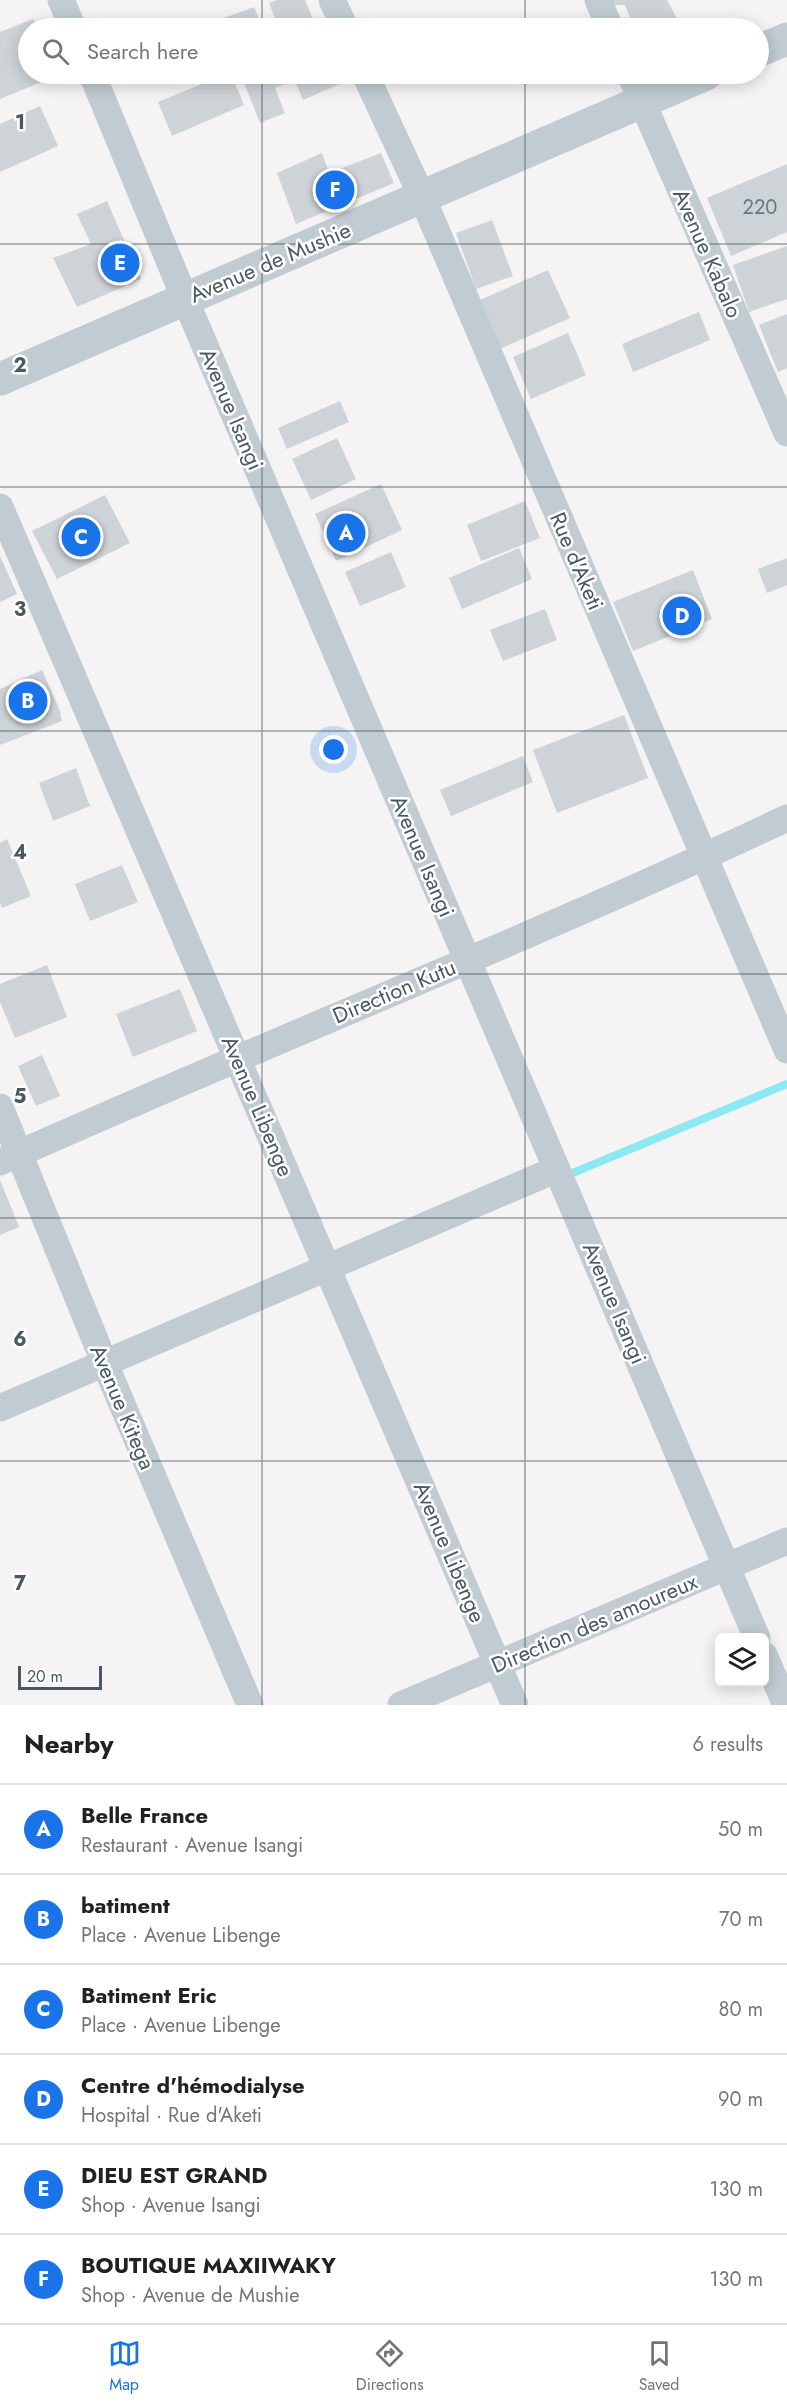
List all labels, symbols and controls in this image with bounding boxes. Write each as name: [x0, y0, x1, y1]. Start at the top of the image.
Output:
search box: [18, 18, 769, 84]
icon: search: [39, 35, 72, 68]
text: Search here: [87, 35, 198, 67]
text: 1: [15, 108, 25, 137]
pin: F: [316, 168, 354, 213]
street label: Avenue Kabalo: [665, 183, 751, 323]
house number: 220: [743, 193, 777, 222]
street label: Avenue de Mushie: [184, 214, 356, 310]
pin: E: [100, 240, 140, 286]
street label: Avenue Isangi: [192, 343, 272, 475]
text: 2: [13, 351, 27, 380]
street label: Rue d'Aketi: [542, 507, 612, 615]
pin: A: [326, 510, 366, 556]
pin: C: [62, 514, 100, 560]
pin: D: [662, 594, 702, 638]
text: 3: [14, 595, 26, 624]
pin: B: [9, 678, 48, 724]
your location: [319, 735, 348, 764]
street label: Avenue Isangi: [383, 790, 463, 922]
text: 4: [13, 838, 27, 867]
street label: Direction Kutu: [327, 951, 461, 1031]
street label: Avenue Libenge: [214, 1031, 302, 1181]
text: 5: [14, 1082, 27, 1111]
street label: Avenue Isangi: [575, 1237, 655, 1369]
text: 6: [13, 1325, 27, 1354]
street label: Avenue Kitega: [82, 1340, 164, 1474]
street label: Avenue Libenge: [406, 1477, 494, 1627]
street label: Direction des amoureux: [486, 1565, 703, 1681]
text: 7: [14, 1569, 27, 1598]
map controls: [715, 1633, 769, 1687]
button: layers: [715, 1633, 769, 1687]
scale bar: [18, 1663, 102, 1690]
text: 20 m: [27, 1665, 63, 1688]
text: Nearby: [24, 1725, 113, 1763]
text: 6 results: [693, 1730, 763, 1759]
text: Belle France: [81, 1799, 208, 1831]
text: A: [36, 1815, 51, 1844]
text: 50 m: [718, 1815, 763, 1844]
text: Restaurant · Avenue Isangi: [81, 1831, 303, 1860]
text: batiment: [81, 1889, 170, 1921]
text: B: [37, 1905, 50, 1934]
text: 70 m: [719, 1905, 763, 1934]
text: Place · Avenue Libenge: [81, 1921, 280, 1950]
text: Batiment Eric: [81, 1979, 217, 2011]
text: C: [36, 1995, 51, 2024]
text: 80 m: [718, 1995, 763, 2024]
text: Place · Avenue Libenge: [81, 2011, 280, 2040]
text: Centre d'hémodialyse: [81, 2069, 305, 2101]
text: D: [36, 2085, 51, 2114]
text: 90 m: [718, 2085, 763, 2114]
text: Hospital · Rue d'Aketi: [81, 2101, 262, 2130]
text: DIEU EST GRAND: [81, 2159, 267, 2191]
text: E: [37, 2175, 50, 2204]
text: 130 m: [709, 2175, 763, 2204]
text: Shop · Avenue Isangi: [81, 2191, 261, 2220]
text: BOUTIQUE MAXIIWAKY: [81, 2249, 336, 2281]
text: F: [38, 2265, 49, 2294]
text: 130 m: [709, 2265, 763, 2294]
text: Shop · Avenue de Mushie: [81, 2281, 300, 2310]
tab: Map: [108, 2337, 141, 2396]
tab: Directions: [356, 2337, 424, 2396]
tab: Saved: [639, 2337, 679, 2396]

